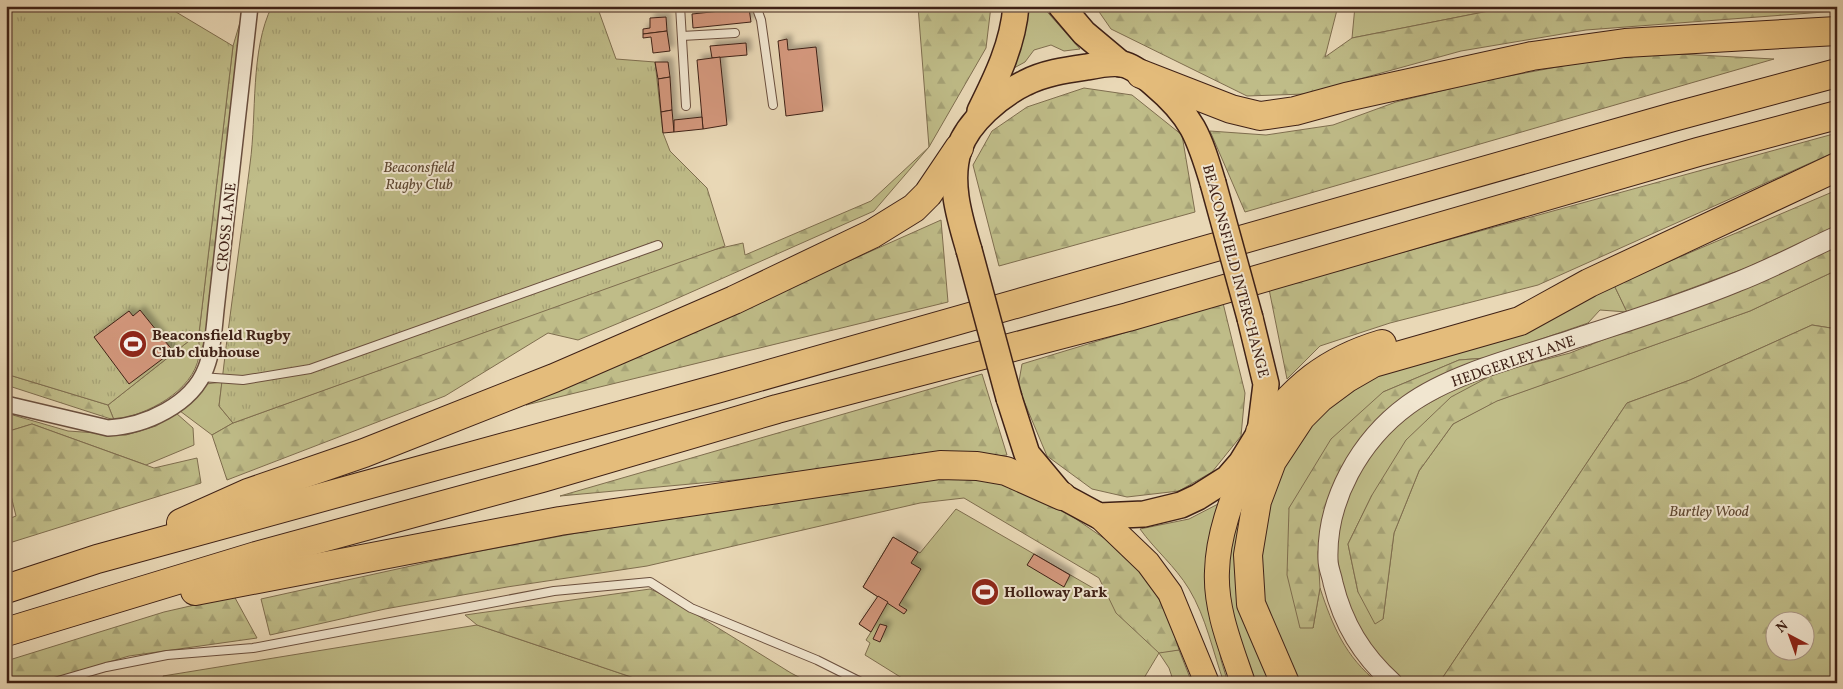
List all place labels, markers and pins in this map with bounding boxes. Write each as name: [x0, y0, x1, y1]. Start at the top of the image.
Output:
place label: Beaconsfield Rugby Club clubhouse: [152, 326, 291, 364]
sports icon: Beaconsfield Rugby Club clubhouse: [118, 329, 148, 359]
sports icon: Holloway Park: [970, 577, 1000, 607]
place label: Holloway Park: [1004, 583, 1107, 604]

